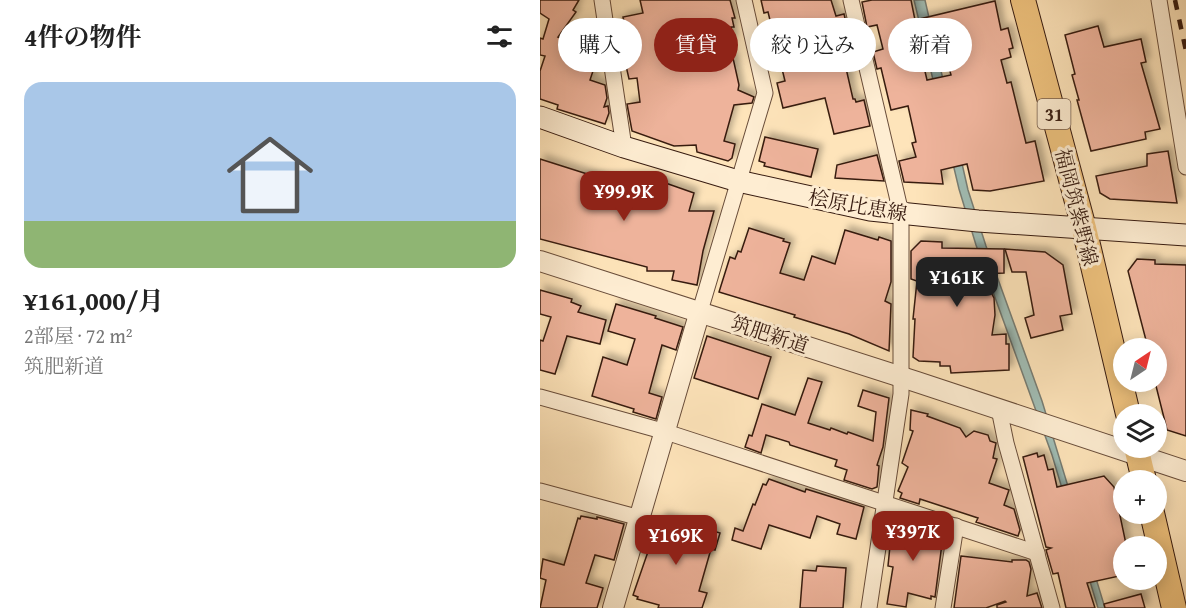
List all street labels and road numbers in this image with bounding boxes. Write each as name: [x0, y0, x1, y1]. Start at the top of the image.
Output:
road number: 31: [1038, 99, 1070, 129]
street label: 福岡筑紫野線: [1048, 145, 1106, 269]
street label: 桧原比恵線: [806, 182, 910, 228]
street label: 筑肥新道: [727, 308, 813, 360]

